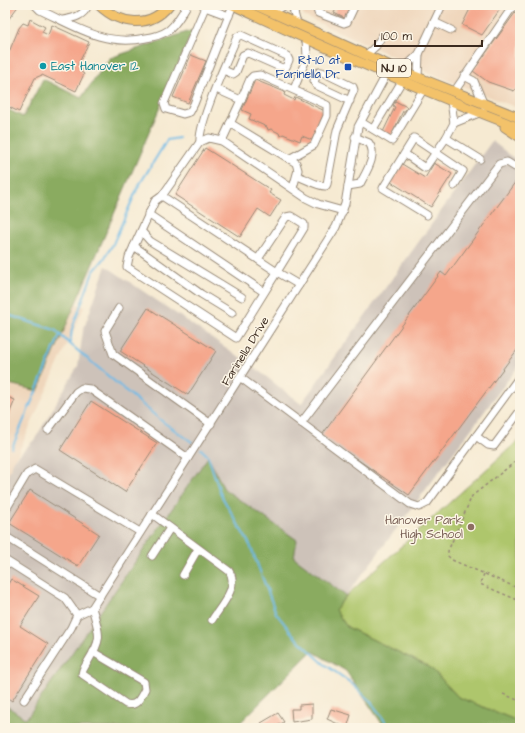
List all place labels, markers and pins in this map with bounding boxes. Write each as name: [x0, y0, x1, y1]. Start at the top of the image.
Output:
place label: Rt-10 at Farinella Dr: [276, 52, 340, 83]
place label: East Hanover 12: [51, 58, 139, 75]
marker: East Hanover 12: [38, 61, 48, 71]
marker: Rt-10 at Farinella Dr: [343, 62, 353, 72]
place label: Hanover Park High School: [385, 512, 464, 544]
marker: Hanover Park High School: [466, 522, 476, 532]

